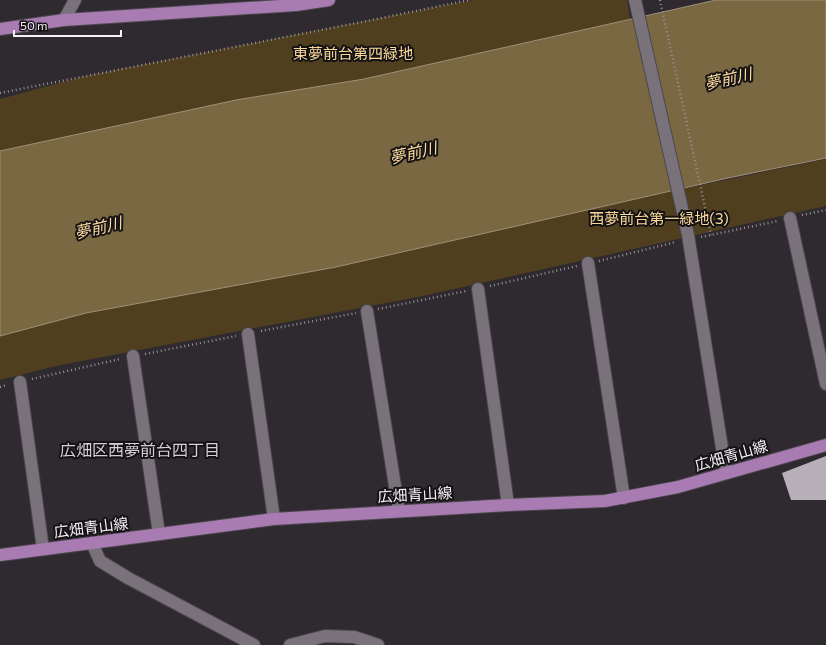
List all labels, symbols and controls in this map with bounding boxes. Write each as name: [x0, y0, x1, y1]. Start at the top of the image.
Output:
scale bar: [14, 12, 121, 38]
text: 50 m: [20, 18, 48, 32]
park label: 東夢前台第四緑地: [293, 44, 413, 62]
water label: 夢前川: [702, 63, 755, 93]
water label: 夢前川: [387, 137, 440, 167]
park label: 西夢前台第一緑地(3): [589, 209, 729, 227]
water label: 夢前川: [72, 212, 125, 242]
street label: 広畑青山線: [692, 436, 770, 474]
district label: 広畑区西夢前台四丁目: [60, 440, 220, 459]
street label: 広畑青山線: [377, 483, 453, 505]
street label: 広畑青山線: [53, 513, 129, 541]

